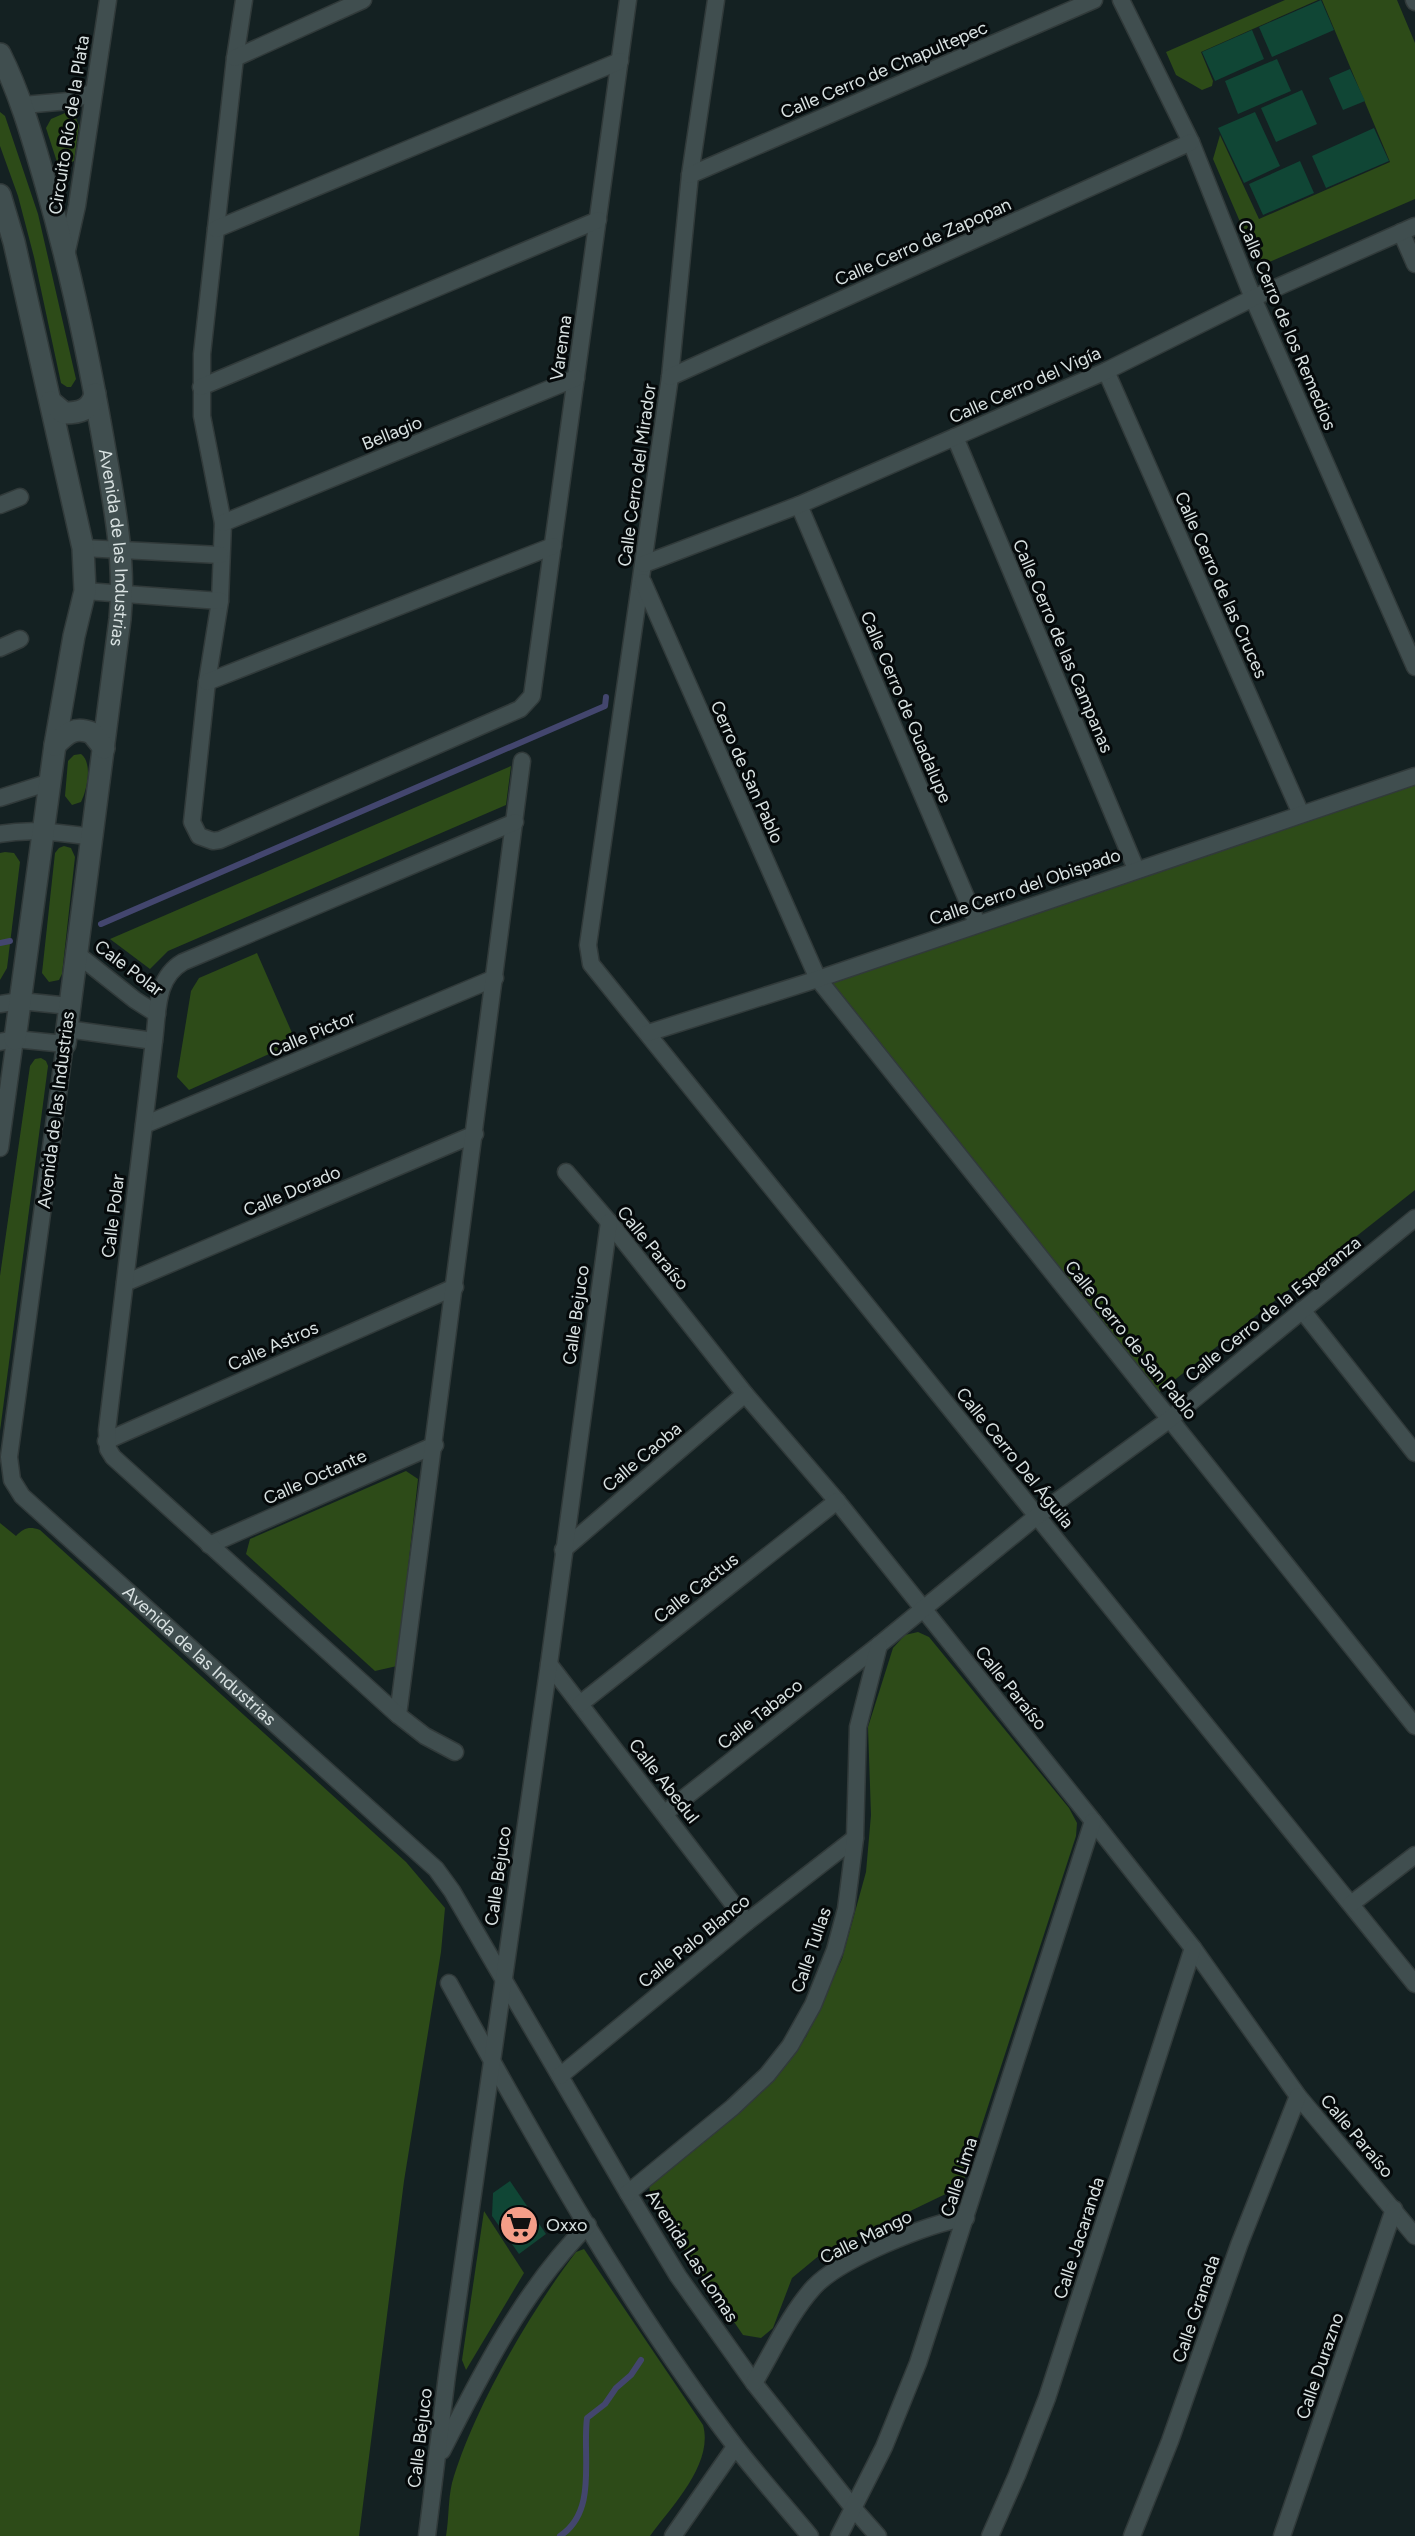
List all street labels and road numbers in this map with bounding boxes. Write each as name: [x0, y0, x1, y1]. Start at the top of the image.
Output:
street label: Calle Cerro de Chapultepec: [777, 16, 991, 124]
street label: Circuito Río de la Plata: [44, 34, 94, 216]
street label: Calle Cerro de Zapopan: [831, 193, 1015, 291]
street label: Calle Cerro de los Remedios: [1233, 217, 1341, 433]
street label: Varenna: [546, 314, 576, 382]
street label: Calle Cerro del Vigía: [946, 342, 1104, 428]
street label: Calle Cerro del Mirador: [613, 382, 661, 568]
street label: Bellagio: [359, 411, 425, 455]
street label: Avenida de las Industrias: [94, 447, 133, 648]
street label: Calle Cerro de las Cruces: [1170, 488, 1272, 682]
street label: Calle Cerro de las Campanas: [1008, 536, 1118, 756]
street label: Calle Cerro de Guadalupe: [856, 608, 956, 806]
street label: Cerro de San Pablo: [706, 697, 788, 847]
street label: Calle Cerro del Obispado: [926, 844, 1124, 930]
street label: Cale Polar: [90, 935, 168, 1001]
street label: Calle Pictor: [265, 1006, 359, 1062]
street label: Avenida de las Industrias: [33, 1010, 79, 1210]
street label: Calle Dorado: [240, 1161, 344, 1221]
street label: Calle Polar: [97, 1173, 129, 1259]
street label: Calle Paraíso: [612, 1201, 694, 1295]
street label: Calle Cerro de la Esperanza: [1181, 1231, 1365, 1387]
street label: Calle Cerro de San Pablo: [1060, 1256, 1202, 1424]
street label: Calle Bejuco: [558, 1264, 594, 1366]
street label: Calle Astros: [224, 1316, 322, 1376]
street label: Calle Cerro Del Águila: [951, 1383, 1079, 1533]
street label: Calle Caoba: [598, 1417, 686, 1497]
street label: Calle Octante: [260, 1444, 370, 1510]
street label: Calle Cactus: [649, 1548, 743, 1628]
street label: Avenida de las Industrias: [118, 1581, 281, 1730]
street label: Calle Paraíso: [970, 1641, 1052, 1735]
street label: Calle Tabaco: [713, 1674, 807, 1754]
street label: Calle Abedul: [624, 1734, 704, 1828]
street label: Calle Bejuco: [480, 1825, 516, 1927]
street label: Calle Palo Blanco: [634, 1889, 754, 1993]
street label: Calle Tullas: [786, 1904, 836, 1996]
street label: Calle Paraíso: [1316, 2090, 1398, 2182]
street label: Calle Lima: [936, 2134, 982, 2220]
street label: Calle Jacaranda: [1049, 2174, 1109, 2302]
street label: Avenida Las Lomas: [641, 2186, 743, 2326]
street label: Calle Mango: [816, 2205, 916, 2269]
street label: Calle Granada: [1167, 2252, 1225, 2366]
street label: Calle Durazno: [1291, 2310, 1349, 2422]
street label: Calle Bejuco: [403, 2387, 437, 2489]

